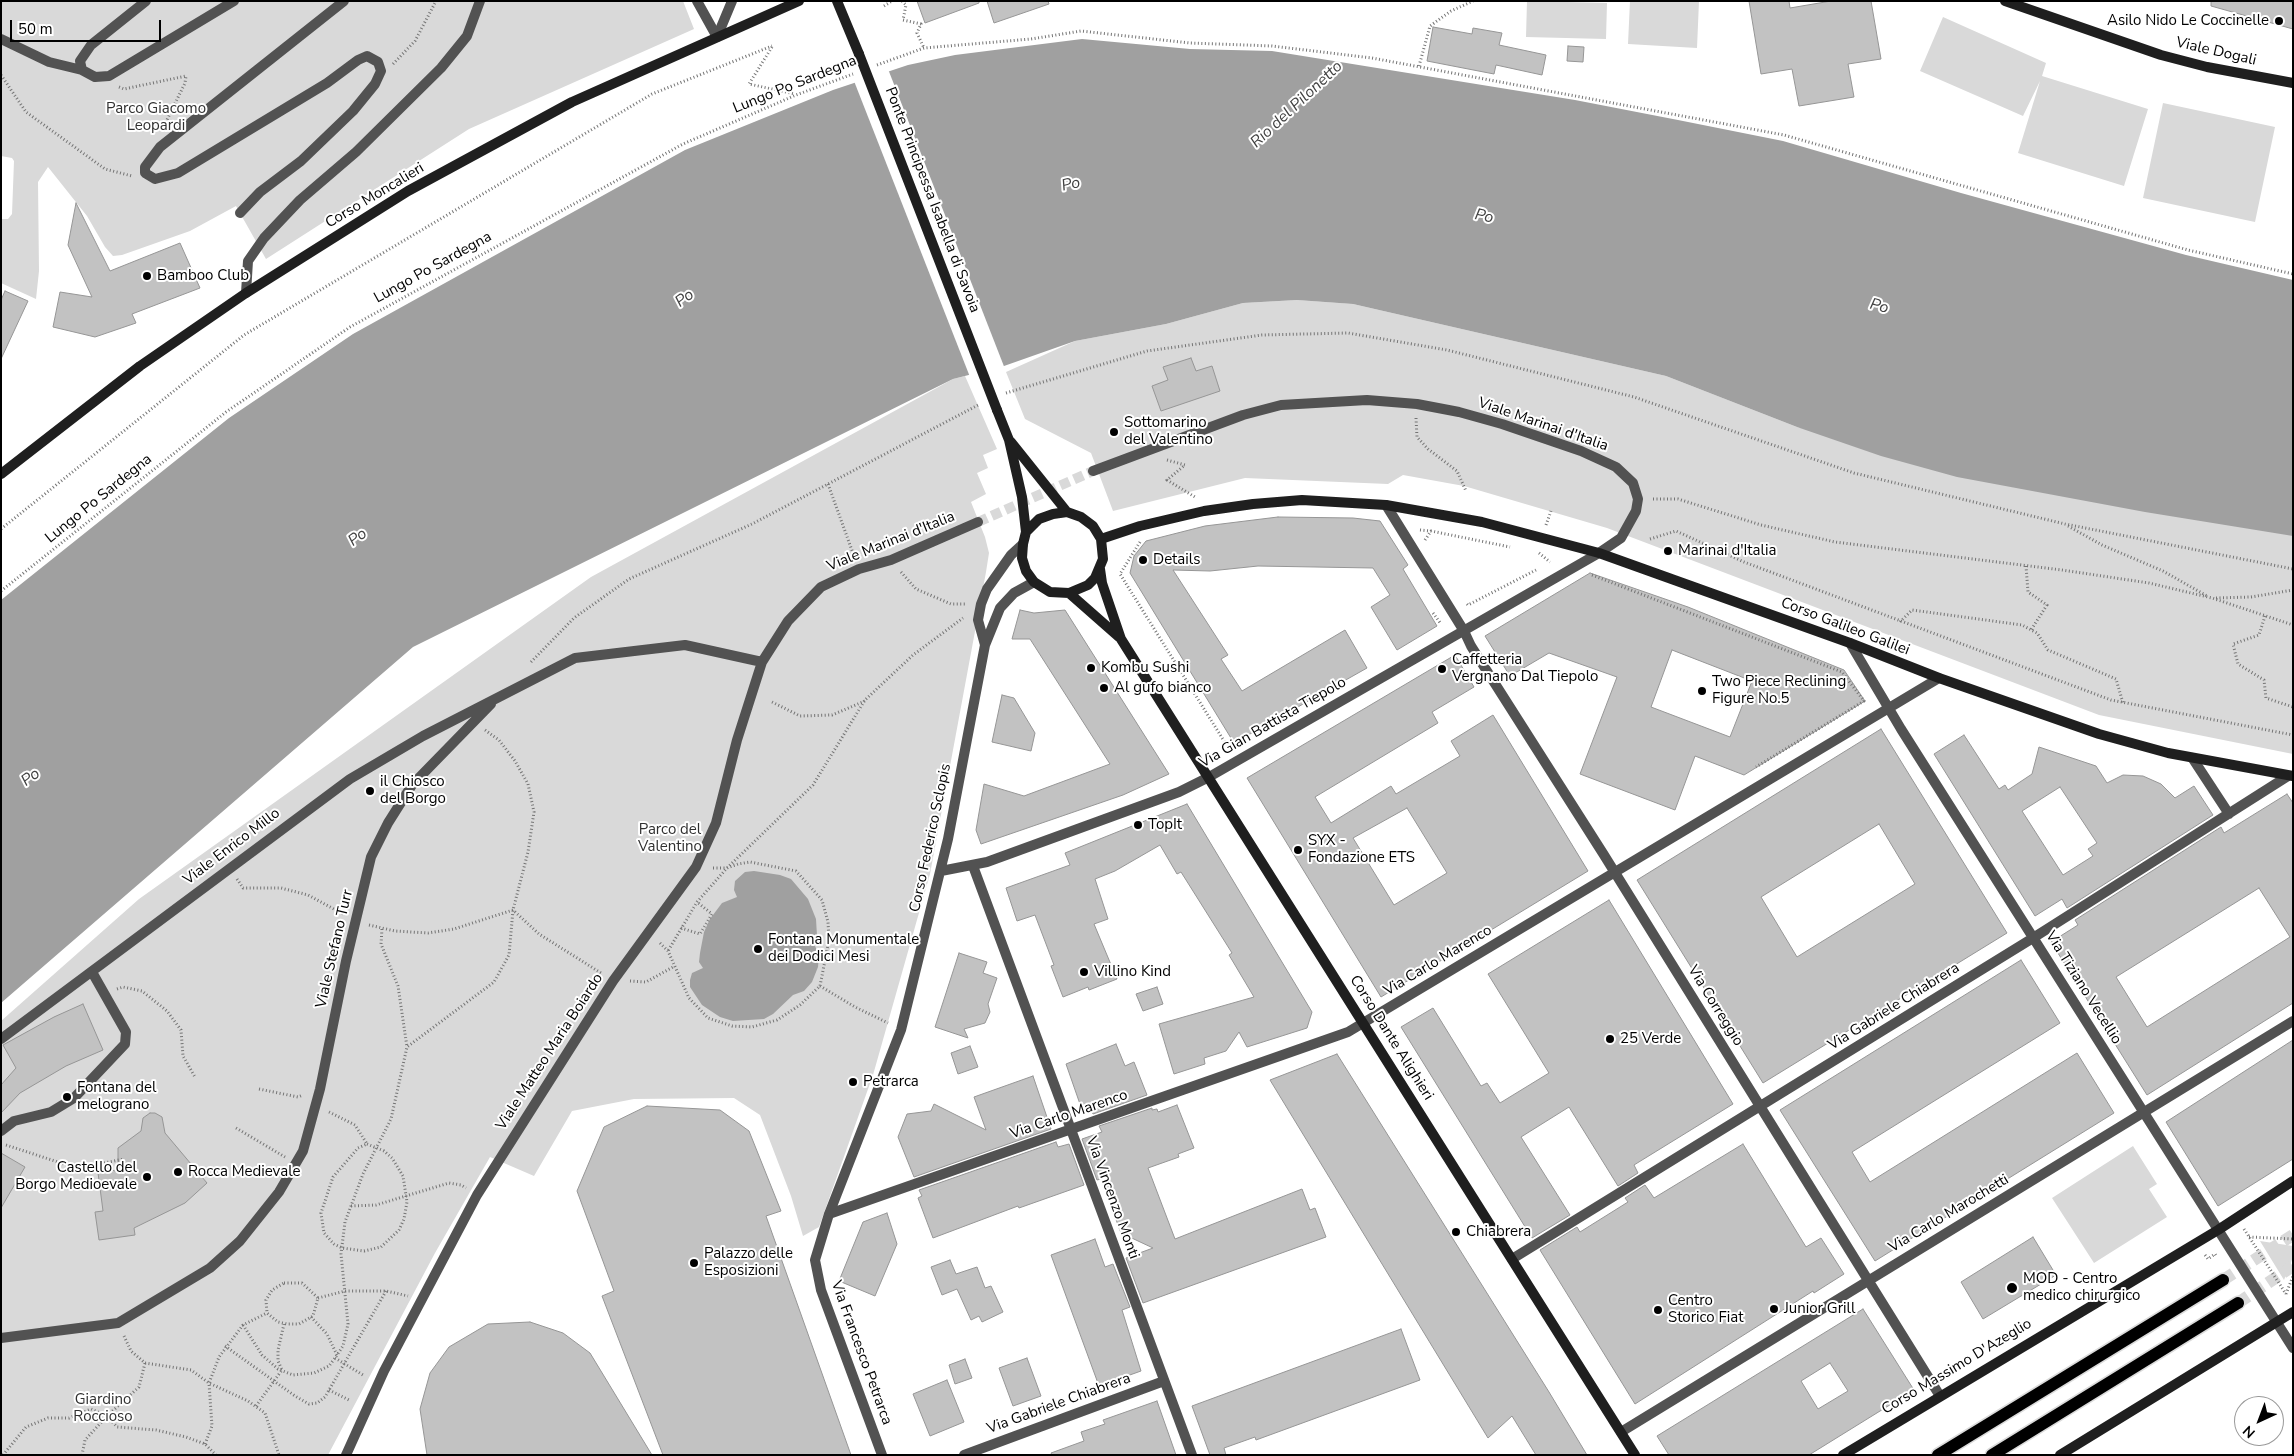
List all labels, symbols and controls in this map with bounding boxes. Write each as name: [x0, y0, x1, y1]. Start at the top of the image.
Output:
scale bar: [12, 10, 164, 42]
place label: Asilo Nido Le Coccinelle: [2107, 12, 2269, 30]
marker: Asilo Nido Le Coccinelle: [2273, 15, 2285, 27]
text: 50 m: [18, 19, 53, 39]
street label: Viale Dogali: [2174, 34, 2258, 70]
street label: Lungo Po Sardegna: [731, 52, 859, 118]
water label: Rio del Pilonetto: [1247, 57, 1347, 153]
street label: Ponte Principessa Isabella di Savoia: [881, 85, 983, 315]
park label: Parco Giacomo Leopardi: [106, 100, 206, 135]
street label: Corso Moncalieri: [322, 159, 428, 233]
water label: Po: [1060, 174, 1082, 196]
water label: Po: [1473, 206, 1495, 228]
street label: Lungo Po Sardegna: [371, 228, 495, 308]
place label: Bamboo Club: [157, 267, 249, 285]
marker: Bamboo Club: [141, 270, 153, 282]
water label: Po: [672, 286, 698, 312]
water label: Po: [1868, 295, 1890, 319]
street label: Viale Marinai d'Italia: [1476, 394, 1610, 456]
place label: Sottomarino del Valentino: [1124, 414, 1213, 449]
marker: Sottomarino del Valentino: [1108, 426, 1120, 438]
street label: Lungo Po Sardegna: [42, 451, 156, 547]
street label: Viale Marinai d'Italia: [824, 508, 958, 576]
water label: Po: [345, 525, 371, 551]
place label: Marinai d'Italia: [1678, 542, 1776, 560]
marker: Marinai d'Italia: [1662, 545, 1674, 557]
place label: Details: [1153, 551, 1200, 569]
marker: Details: [1137, 554, 1149, 566]
street label: Corso Galileo Galilei: [1778, 594, 1912, 660]
place label: Caffetteria Vergnano Dal Tiepolo: [1452, 651, 1598, 686]
place label: Kombu Sushi: [1101, 659, 1189, 677]
marker: Kombu Sushi: [1085, 662, 1097, 674]
marker: Caffetteria Vergnano Dal Tiepolo: [1436, 663, 1448, 675]
place label: Two Piece Reclining Figure No.5: [1712, 673, 1846, 708]
street label: Via Gian Battista Tiepolo: [1196, 674, 1350, 772]
place label: Al gufo bianco: [1114, 679, 1211, 697]
marker: Al gufo bianco: [1098, 682, 1110, 694]
marker: Two Piece Reclining Figure No.5: [1696, 685, 1708, 697]
street label: Corso Federico Sclopis: [906, 762, 956, 914]
water label: Po: [18, 765, 44, 791]
place label: il Chiosco del Borgo: [380, 773, 446, 808]
marker: il Chiosco del Borgo: [364, 785, 376, 797]
street label: Viale Enrico Millo: [180, 805, 284, 889]
place label: TopIt: [1148, 816, 1182, 834]
marker: TopIt: [1132, 819, 1144, 831]
park label: Parco del Valentino: [638, 821, 702, 856]
place label: SYX - Fondazione ETS: [1308, 832, 1415, 867]
marker: SYX - Fondazione ETS: [1292, 844, 1304, 856]
street label: Viale Stefano Turr: [313, 888, 357, 1010]
street label: Via Carlo Marenco: [1381, 922, 1495, 1000]
street label: Via Tiziano Vecellio: [2041, 928, 2125, 1048]
place label: Fontana Monumentale dei Dodici Mesi: [768, 931, 919, 966]
marker: Fontana Monumentale dei Dodici Mesi: [752, 943, 764, 955]
street label: Via Gabriele Chiabrera: [1825, 959, 1963, 1055]
street label: Via Correggio: [1683, 962, 1747, 1050]
place label: Villino Kind: [1094, 963, 1171, 981]
marker: Villino Kind: [1078, 966, 1090, 978]
street label: Viale Matteo Maria Boiardo: [493, 970, 607, 1134]
street label: Corso Dante Alighieri: [1345, 972, 1437, 1104]
place label: 25 Verde: [1620, 1030, 1681, 1048]
marker: 25 Verde: [1604, 1033, 1616, 1045]
place label: Petrarca: [863, 1073, 919, 1091]
marker: Petrarca: [847, 1076, 859, 1088]
place label: Fontana del melograno: [77, 1079, 156, 1114]
street label: Via Carlo Marenco: [1008, 1086, 1130, 1144]
marker: Fontana del melograno: [61, 1091, 73, 1103]
street label: Via Vincenzo Monti: [1082, 1134, 1142, 1262]
place label: Castello del Borgo Medioevale: [15, 1159, 137, 1194]
place label: Rocca Medievale: [188, 1163, 300, 1181]
marker: Rocca Medievale: [172, 1166, 184, 1178]
marker: Castello del Borgo Medioevale: [141, 1171, 153, 1183]
street label: Via Carlo Marochetti: [1886, 1171, 2012, 1257]
place label: Chiabrera: [1466, 1223, 1531, 1241]
marker: Chiabrera: [1450, 1226, 1462, 1238]
place label: Palazzo delle Esposizioni: [704, 1245, 793, 1280]
marker: Palazzo delle Esposizioni: [688, 1257, 700, 1269]
place label: MOD - Centro medico chirurgico: [2023, 1270, 2140, 1305]
street label: Via Francesco Petrarca: [827, 1278, 895, 1428]
marker: MOD - Centro medico chirurgico: [2005, 1281, 2019, 1295]
place label: Centro Storico Fiat: [1668, 1292, 1743, 1327]
place label: Junior Grill: [1784, 1300, 1855, 1318]
marker: Junior Grill: [1768, 1303, 1780, 1315]
marker: Centro Storico Fiat: [1652, 1304, 1664, 1316]
street label: Corso Massimo D'Azeglio: [1879, 1315, 2035, 1419]
street label: Via Gabriele Chiabrera: [985, 1370, 1133, 1438]
park label: Giardino Roccioso: [73, 1391, 133, 1426]
north arrow: [2234, 1396, 2284, 1446]
text: N: [2239, 1421, 2259, 1442]

